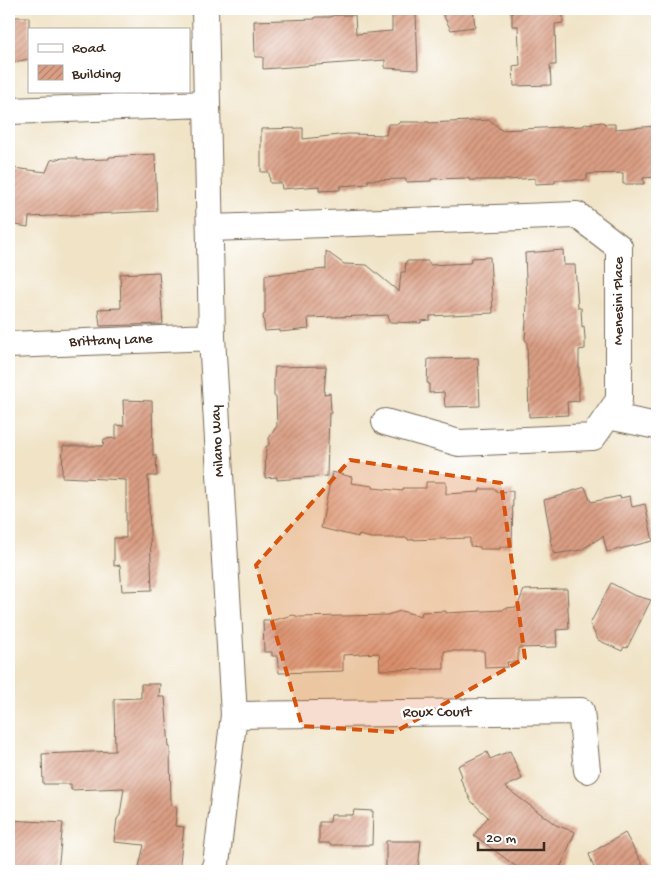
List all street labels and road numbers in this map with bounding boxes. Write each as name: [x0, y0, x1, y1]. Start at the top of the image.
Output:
street label: Menesini Place: [610, 257, 628, 345]
street label: Brittany Lane: [68, 331, 153, 351]
street label: Milano Way: [207, 404, 229, 478]
street label: Roux Court: [403, 703, 473, 723]

